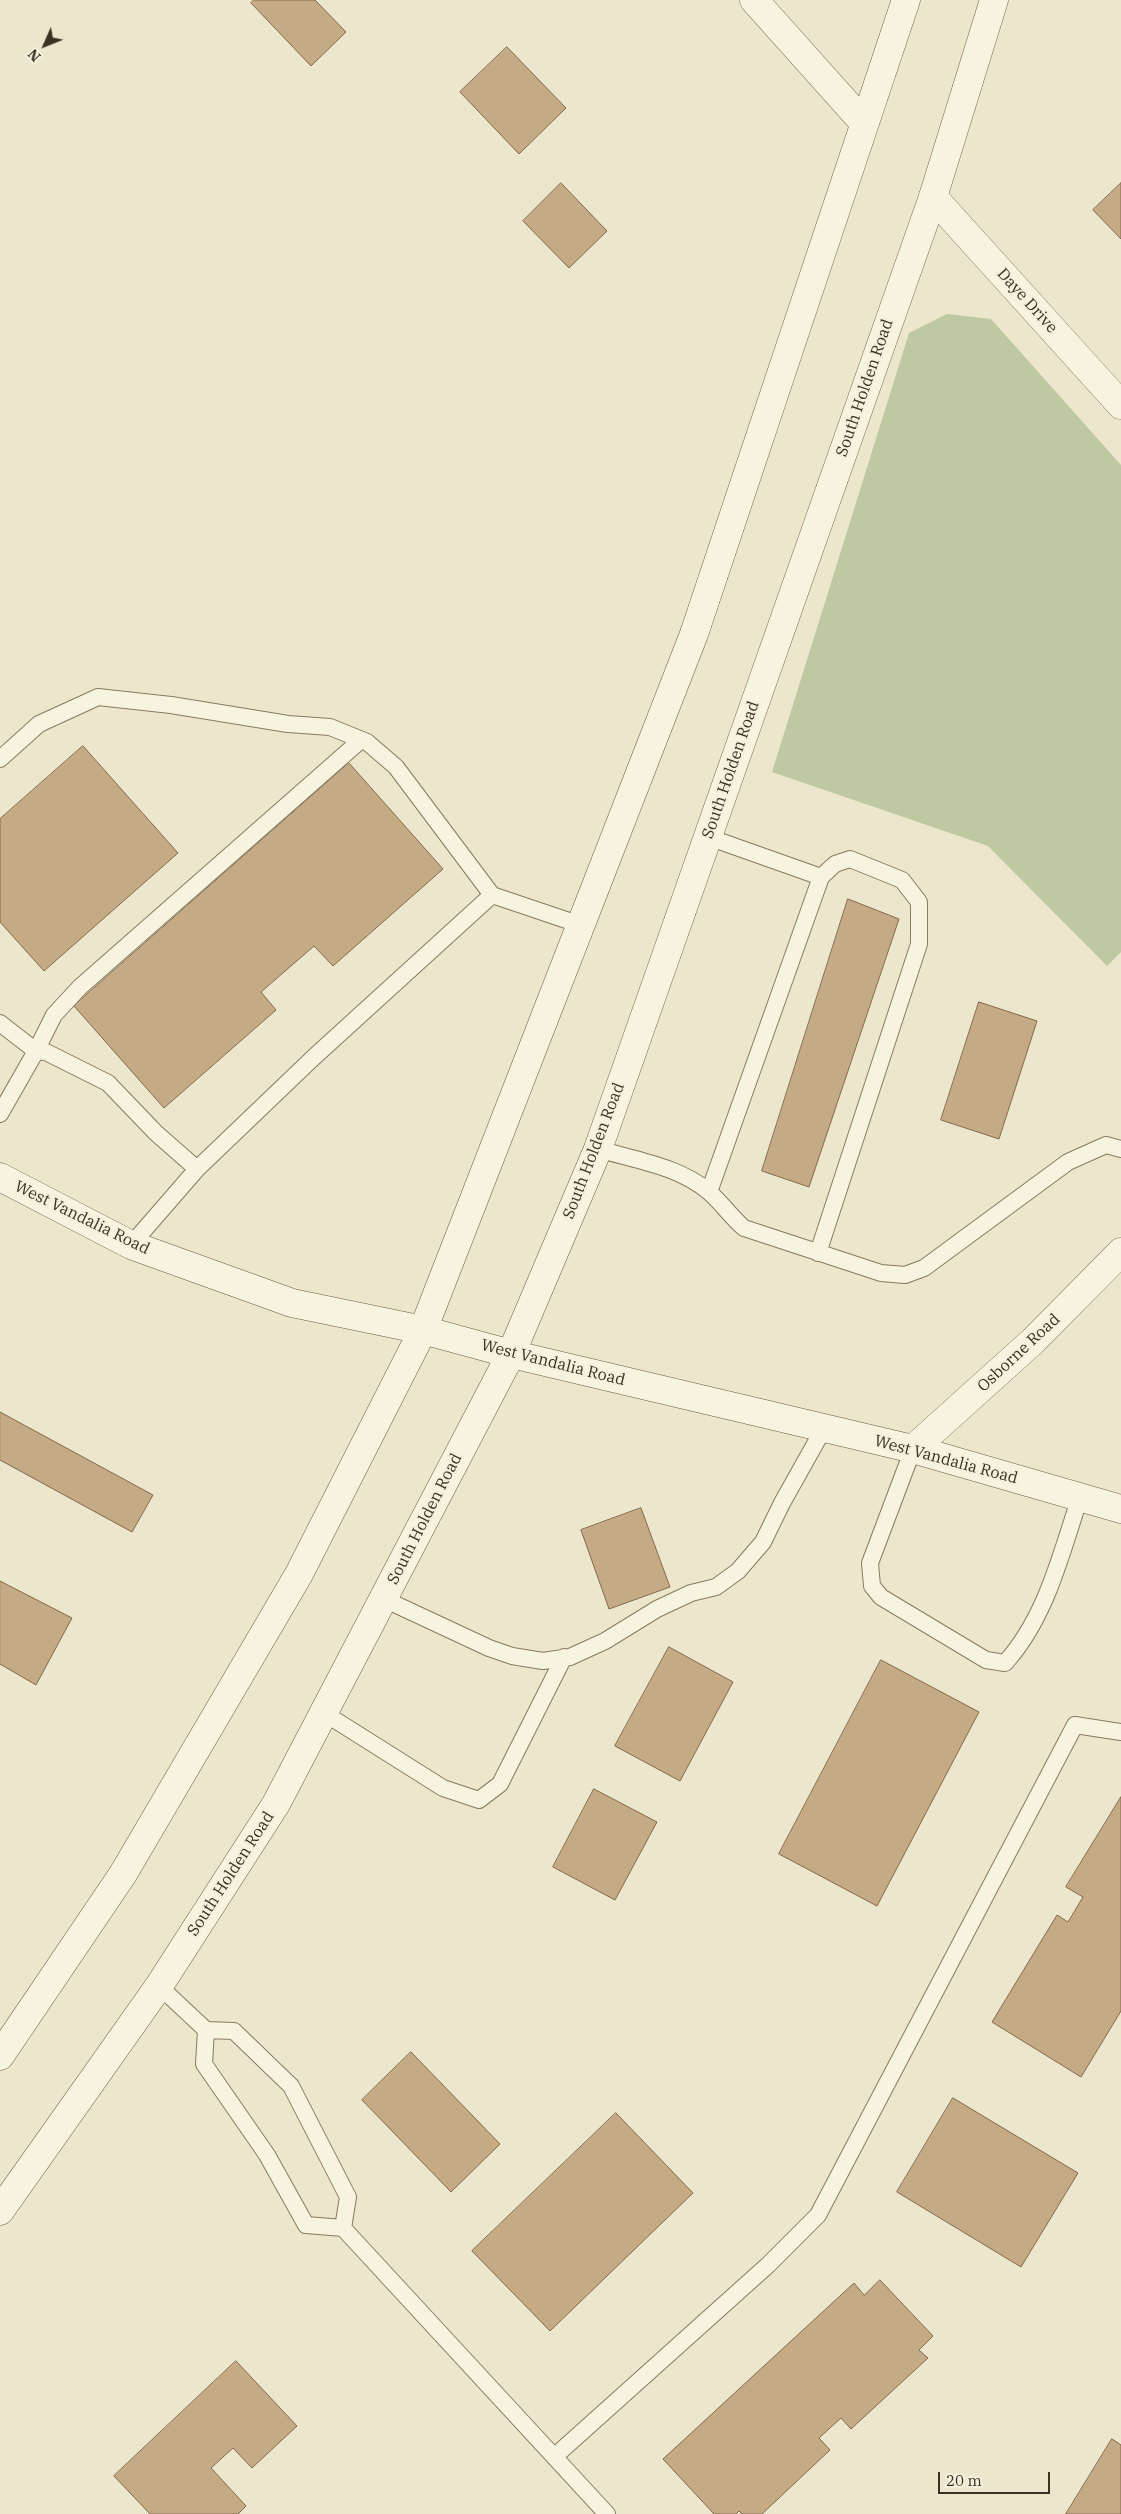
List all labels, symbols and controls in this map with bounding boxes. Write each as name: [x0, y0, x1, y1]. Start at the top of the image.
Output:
north arrow: [20, 20, 70, 70]
text: N: [24, 45, 45, 66]
street label: Daye Drive: [993, 265, 1061, 337]
street label: South Holden Road: [832, 317, 898, 459]
street label: South Holden Road: [698, 699, 764, 841]
street label: South Holden Road: [559, 1080, 629, 1222]
street label: West Vandalia Road: [11, 1177, 153, 1259]
street label: Osborne Road: [974, 1310, 1064, 1396]
street label: West Vandalia Road: [479, 1336, 627, 1390]
street label: West Vandalia Road: [872, 1432, 1020, 1488]
street label: South Holden Road: [384, 1450, 466, 1588]
street label: South Holden Road: [184, 1808, 278, 1940]
scale bar: [941, 2462, 1054, 2494]
text: 20 m: [946, 2471, 982, 2490]

